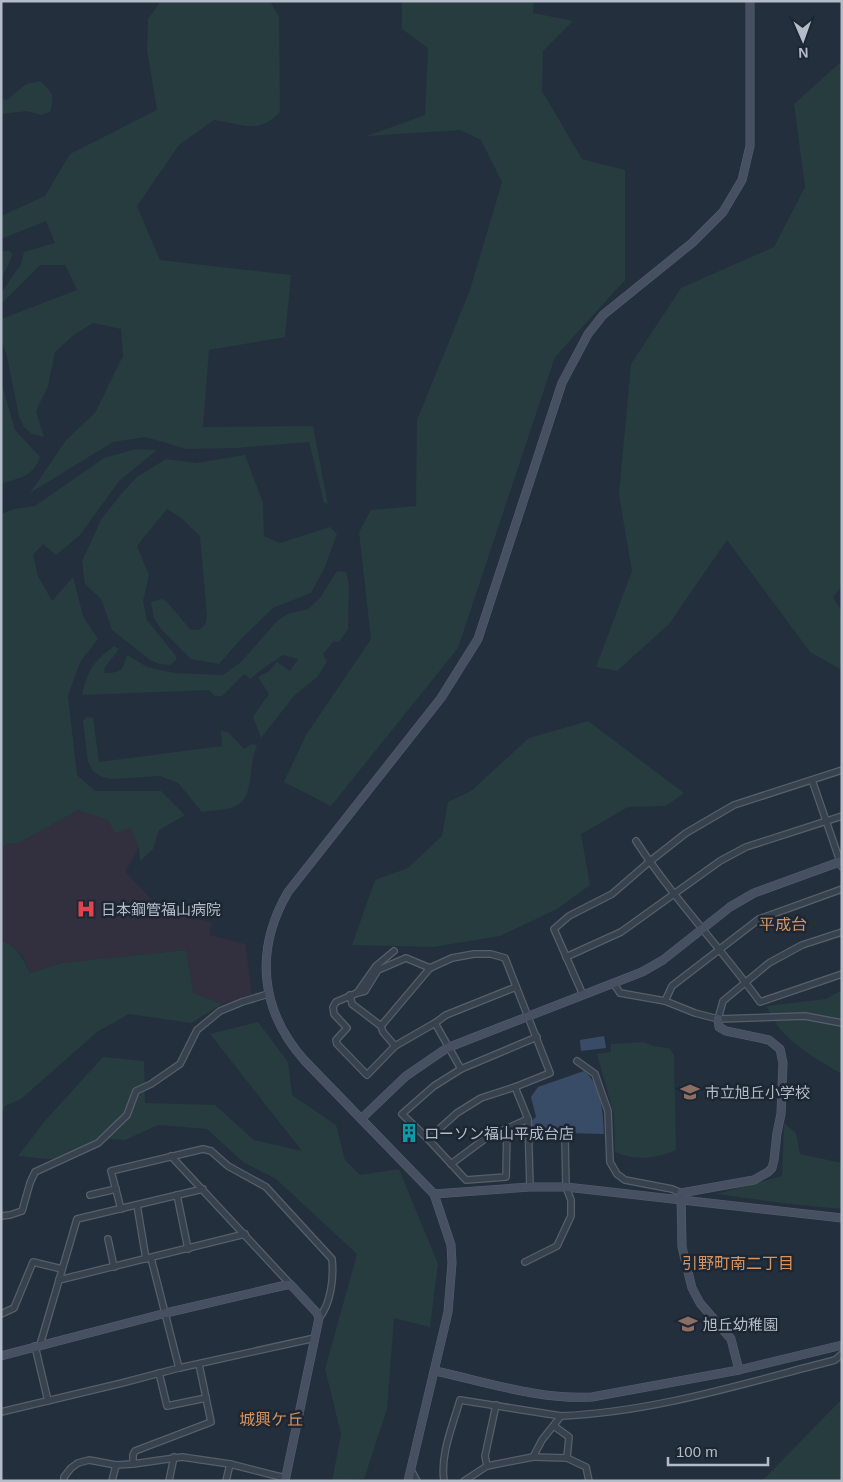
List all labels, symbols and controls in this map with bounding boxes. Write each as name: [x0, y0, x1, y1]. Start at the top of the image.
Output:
north arrow: [778, 15, 828, 65]
text: N: [798, 45, 809, 61]
hospital icon: 日本鋼管福山病院: [75, 898, 97, 920]
place label: 日本鋼管福山病院: [101, 901, 221, 918]
district label: 平成台: [759, 916, 807, 933]
school or university icon: 市立旭丘小学校: [679, 1081, 701, 1103]
place label: 市立旭丘小学校: [705, 1084, 810, 1101]
building icon: ローソン福山平成台店: [398, 1122, 420, 1144]
place label: ローソン福山平成台店: [424, 1125, 574, 1142]
district label: 引野町南二丁目: [682, 1255, 794, 1272]
school or university icon: 旭丘幼稚園: [677, 1313, 699, 1335]
place label: 旭丘幼稚園: [703, 1316, 778, 1333]
district label: 城興ケ丘: [239, 1411, 303, 1428]
scale bar: [668, 1434, 768, 1466]
text: 100 m: [676, 1443, 718, 1460]

